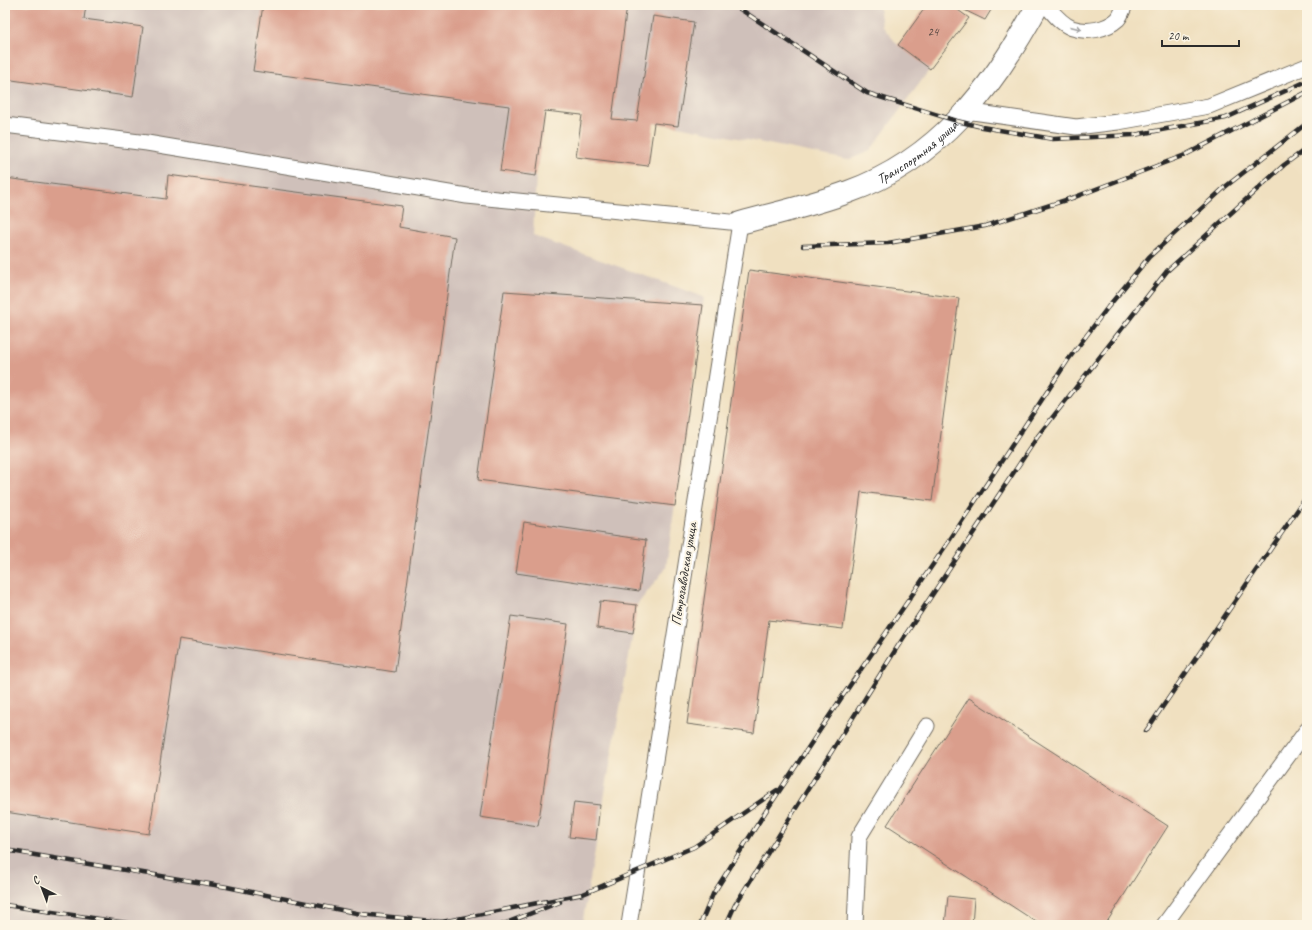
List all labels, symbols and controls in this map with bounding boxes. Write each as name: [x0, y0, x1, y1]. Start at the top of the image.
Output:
scale bar: [1162, 22, 1239, 48]
house number: 24: [928, 24, 940, 40]
one-way arrow: [1070, 25, 1083, 32]
text: 20 m: [1168, 28, 1190, 44]
street label: Транспортная улица: [874, 116, 962, 187]
street label: Петрозаводская улица: [667, 520, 701, 627]
north arrow: [22, 868, 62, 908]
text: С: [29, 872, 43, 888]

